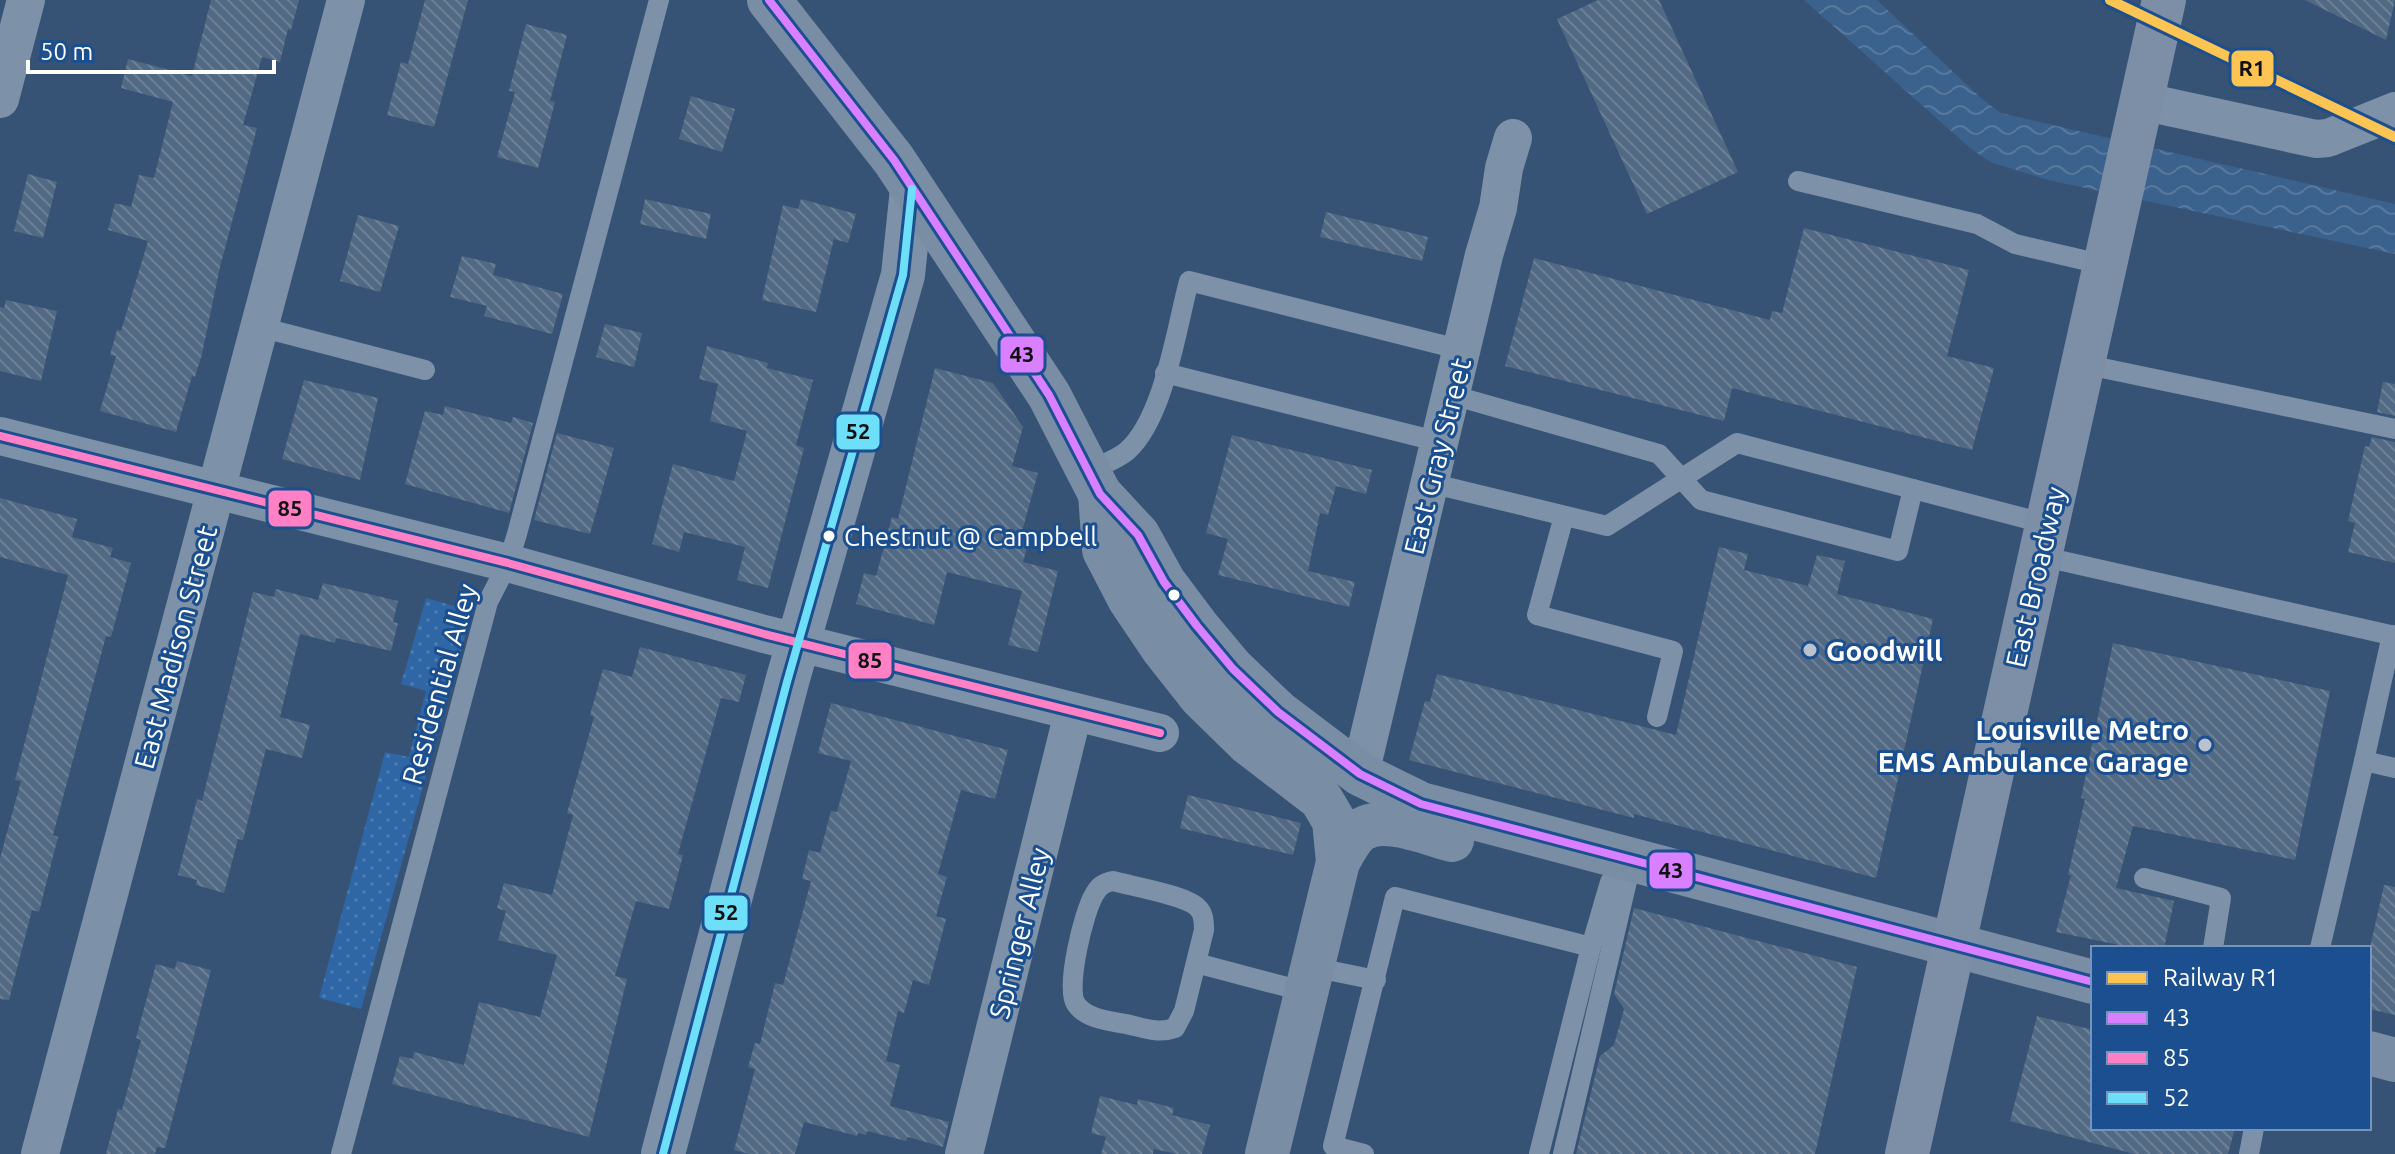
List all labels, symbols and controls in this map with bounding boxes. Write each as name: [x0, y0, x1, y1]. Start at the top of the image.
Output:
scale bar: [28, 24, 274, 74]
text: 50 m: [40, 38, 93, 65]
line badge: R1: [2230, 49, 2275, 88]
text: R1: [2239, 55, 2265, 80]
line badge: 43: [999, 335, 1045, 374]
text: 43: [1010, 341, 1034, 366]
street label: East Gray Street: [1398, 355, 1476, 557]
line badge: 52: [835, 413, 881, 451]
text: 52: [846, 418, 870, 443]
street label: East Broadway: [1999, 484, 2071, 670]
line badge: 85: [267, 489, 313, 528]
text: 85: [278, 495, 302, 520]
street label: East Madison Street: [128, 522, 222, 772]
place label: Chestnut @ Campbell: [844, 522, 1097, 551]
marker: Chestnut @ Campbell: [821, 528, 837, 544]
street label: Residential Alley: [396, 580, 482, 788]
unlabelled marker: [1166, 587, 1182, 603]
place label: Goodwill: [1826, 635, 1943, 666]
line badge: 85: [847, 641, 893, 680]
marker: Goodwill: [1801, 641, 1819, 659]
text: 85: [858, 647, 882, 672]
place label: Louisville Metro EMS Ambulance Garage: [1878, 714, 2189, 777]
marker: Louisville Metro EMS Ambulance Garage: [2196, 736, 2214, 754]
street label: Springer Alley: [983, 844, 1055, 1022]
line badge: 43: [1648, 851, 1694, 890]
text: 43: [1659, 857, 1683, 882]
line badge: 52: [703, 894, 749, 932]
text: 52: [714, 899, 738, 924]
legend: [2091, 946, 2371, 1130]
text: Railway R1: [2163, 964, 2279, 991]
text: 43: [2163, 1004, 2190, 1031]
text: 85: [2163, 1044, 2190, 1071]
text: 52: [2163, 1084, 2190, 1111]

